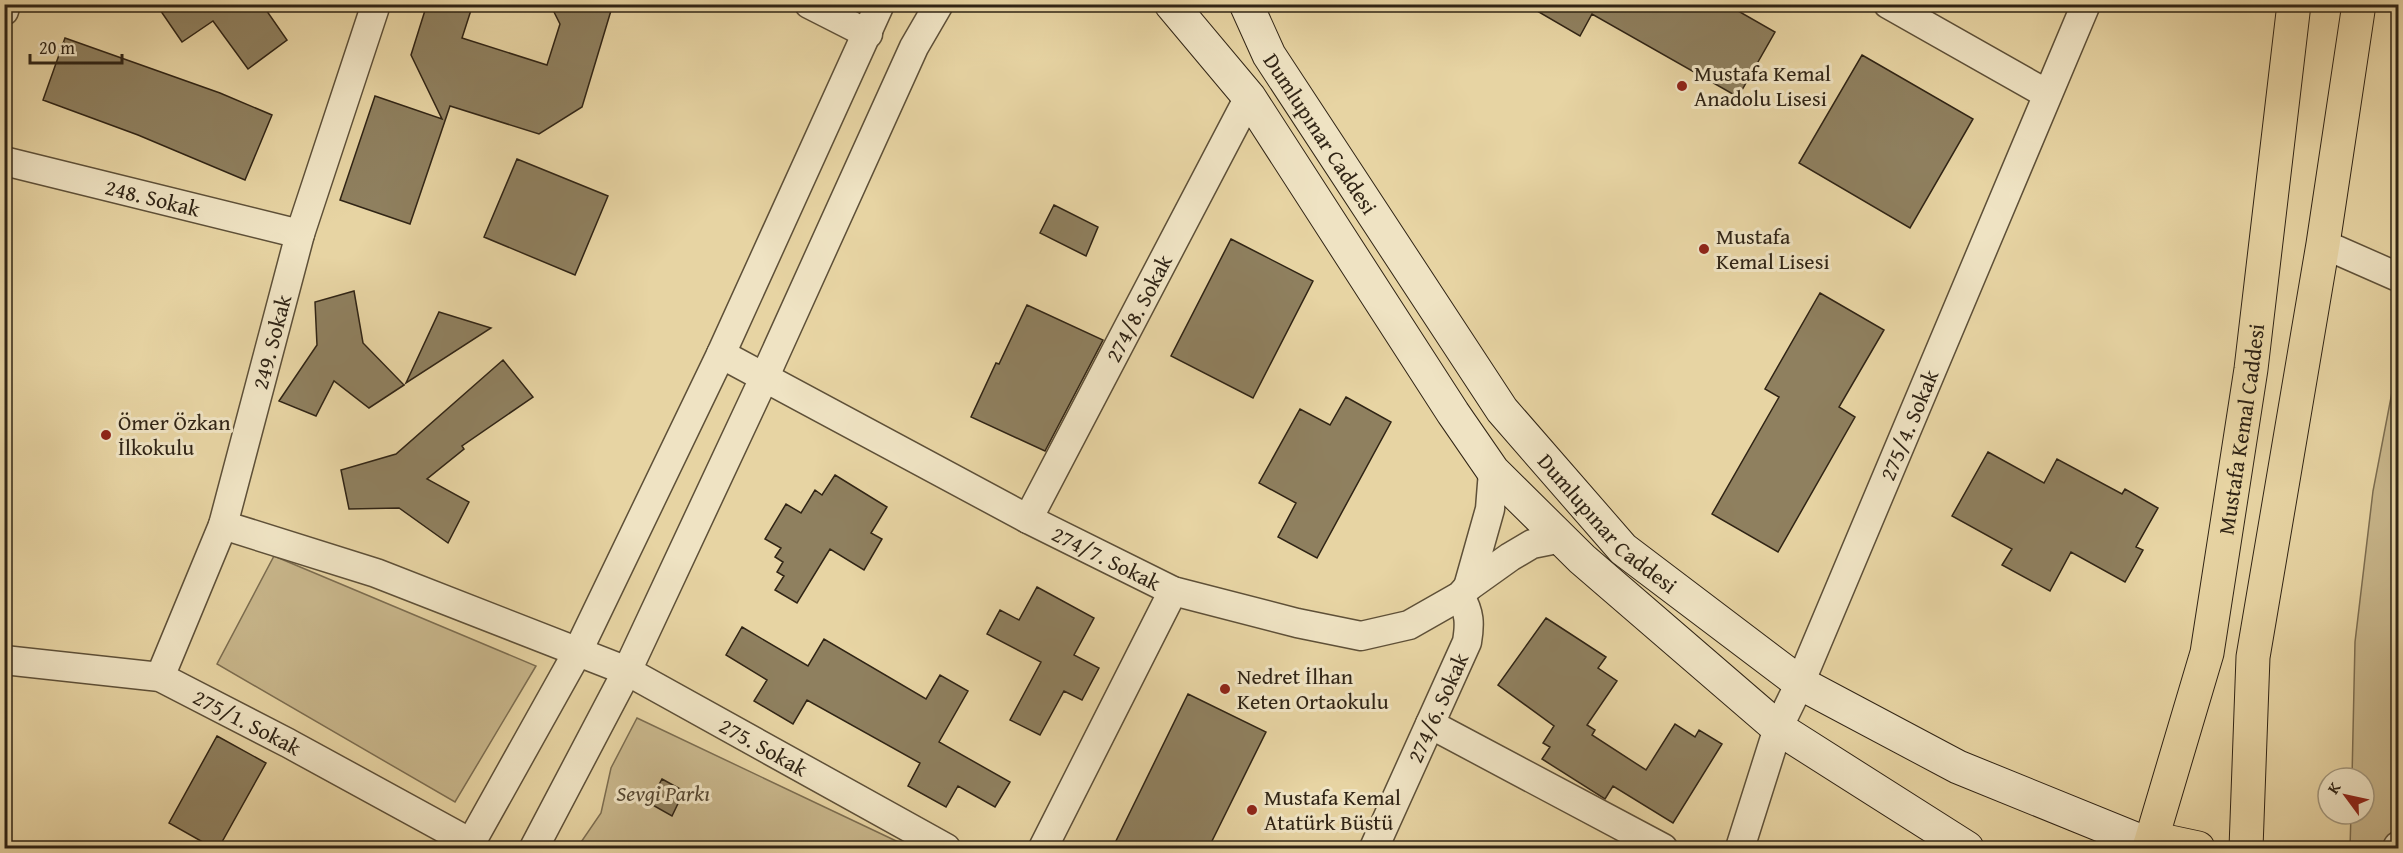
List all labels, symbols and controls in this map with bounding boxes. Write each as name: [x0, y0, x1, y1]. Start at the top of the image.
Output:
scale bar: [30, 27, 122, 65]
text: 20 m: [39, 34, 75, 61]
street label: Dumlupınar Caddesi: [1256, 47, 1385, 221]
place label: Mustafa Kemal Anadolu Lisesi: [1694, 57, 1831, 114]
marker: Mustafa Kemal Anadolu Lisesi: [1675, 79, 1689, 93]
street label: 248. Sokak: [102, 171, 204, 225]
place label: Mustafa Kemal Lisesi: [1716, 220, 1830, 277]
marker: Mustafa Kemal Lisesi: [1697, 242, 1711, 256]
street label: 274/8. Sokak: [1097, 248, 1180, 368]
street label: 249. Sokak: [244, 290, 300, 393]
street label: Mustafa Kemal Caddesi: [2210, 322, 2272, 537]
street label: 275/4. Sokak: [1871, 364, 1947, 485]
place label: Ömer Özkan İlkokulu: [118, 406, 231, 463]
marker: Ömer Özkan İlkokulu: [99, 428, 113, 442]
street label: Dumlupınar Caddesi: [1531, 446, 1684, 601]
street label: 274/7. Sokak: [1047, 517, 1167, 599]
street label: 274/6. Sokak: [1399, 647, 1477, 768]
place label: Nedret İlhan Keten Ortaokulu: [1237, 660, 1389, 717]
street label: 275/1. Sokak: [188, 681, 308, 764]
marker: Nedret İlhan Keten Ortaokulu: [1218, 682, 1232, 696]
street label: 275. Sokak: [714, 709, 814, 785]
north arrow: [2316, 766, 2376, 826]
text: K: [2321, 776, 2347, 799]
park label: Sevgi Parkı: [616, 777, 710, 809]
place label: Mustafa Kemal Atatürk Büstü: [1264, 781, 1401, 838]
marker: Mustafa Kemal Atatürk Büstü: [1245, 803, 1259, 817]

